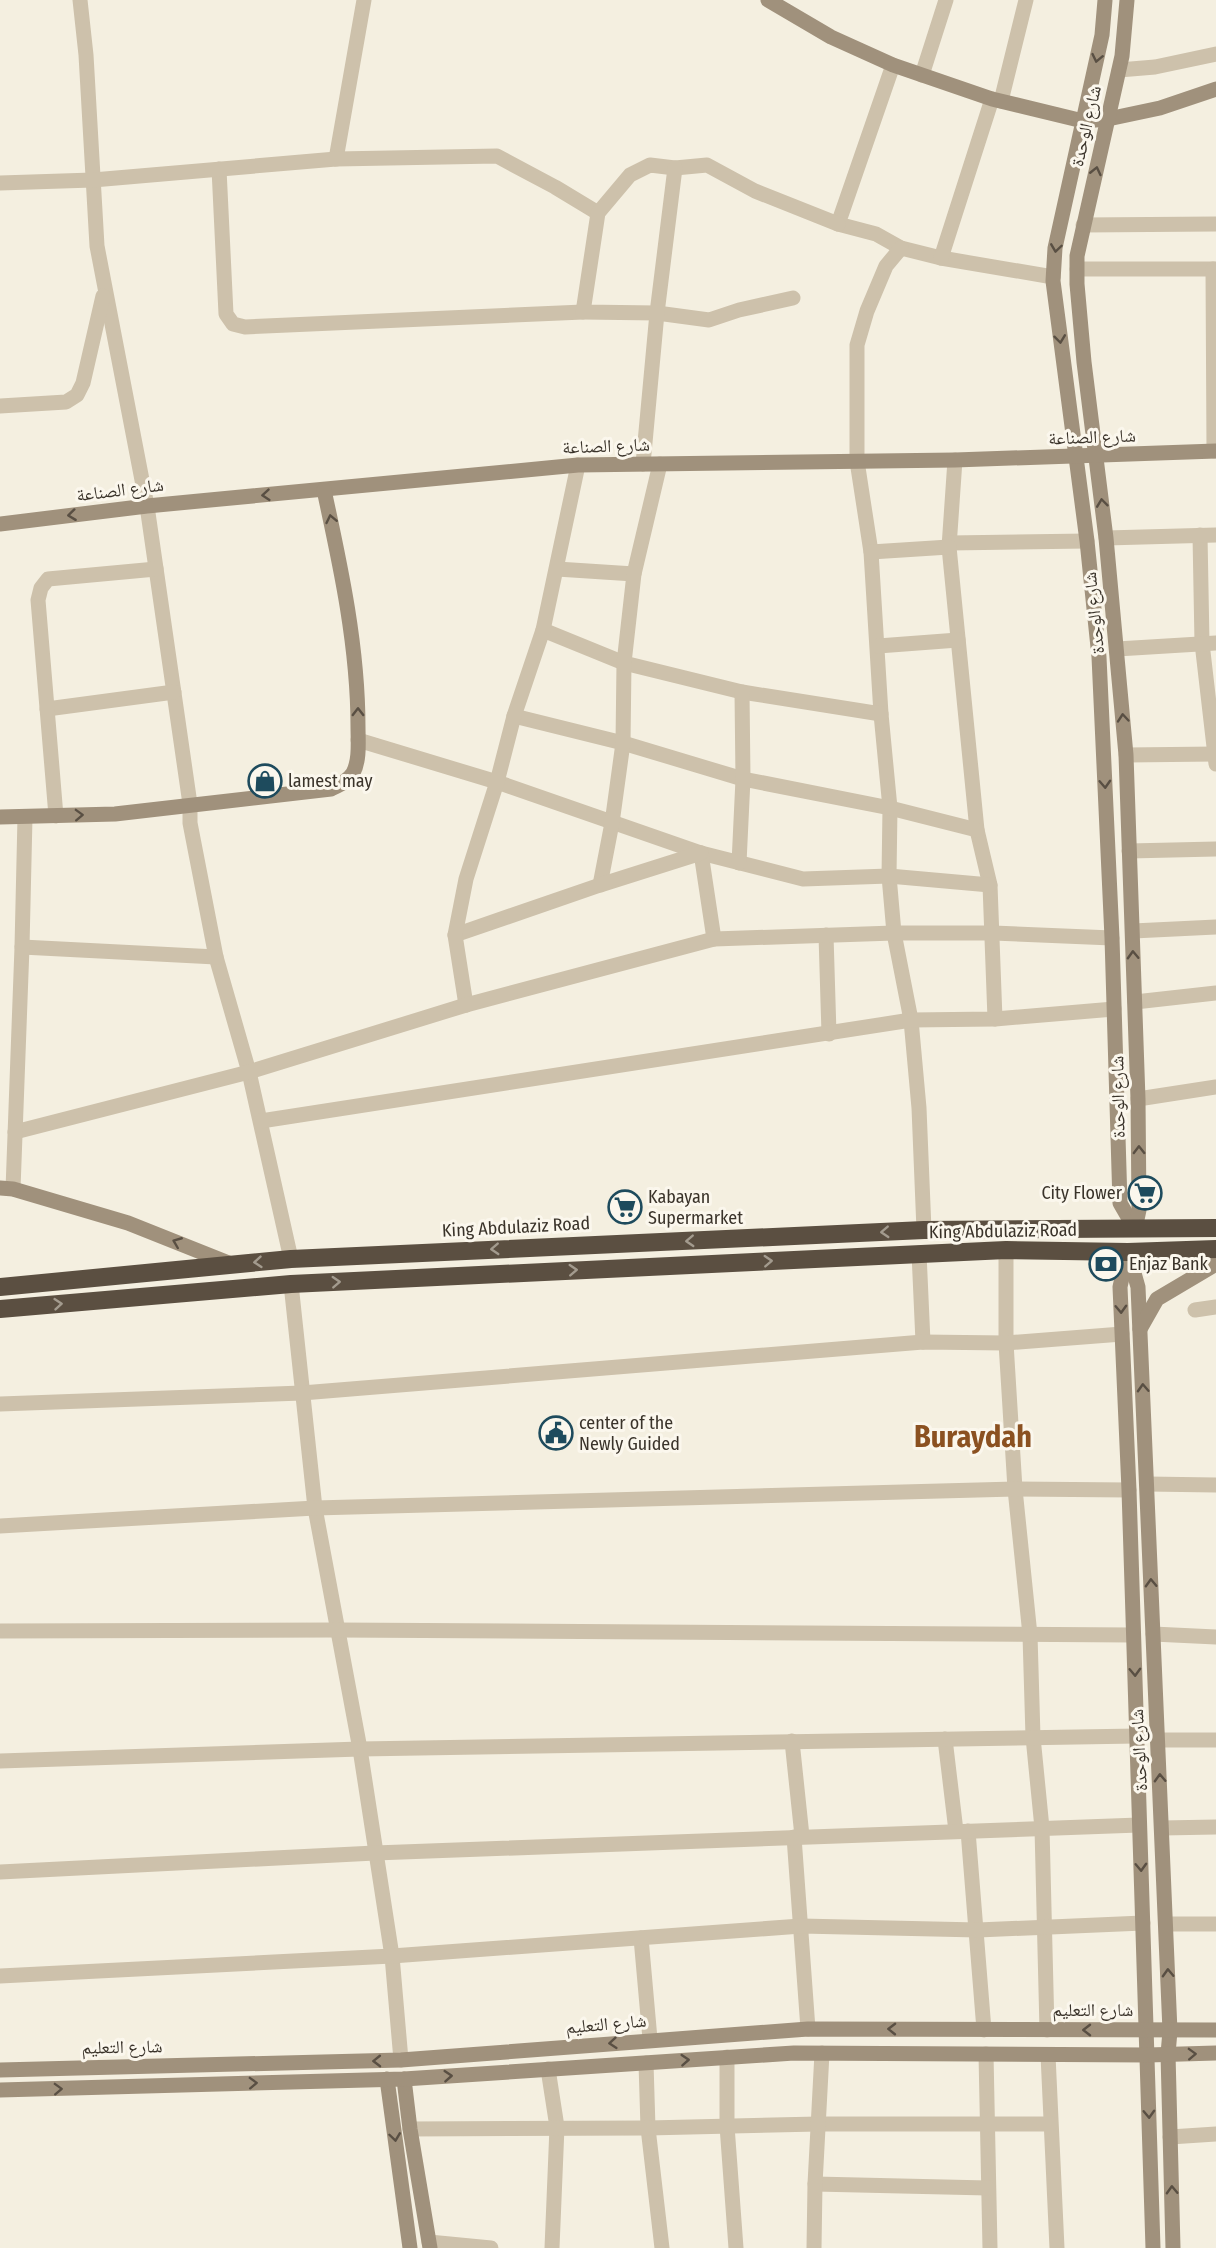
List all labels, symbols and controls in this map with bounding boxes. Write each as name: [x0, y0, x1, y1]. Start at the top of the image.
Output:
one-way arrow: [1091, 53, 1104, 63]
street label: شارع الوحدة: [1066, 83, 1106, 169]
one-way arrow: [1089, 166, 1102, 176]
one-way arrow: [1050, 244, 1062, 253]
one-way arrow: [1054, 335, 1066, 344]
street label: شارع الصناعة: [1048, 424, 1136, 450]
street label: شارع الصناعة: [562, 433, 650, 459]
street label: شارع الصناعة: [75, 474, 165, 506]
one-way arrow: [262, 488, 271, 501]
one-way arrow: [1096, 499, 1109, 508]
one-way arrow: [68, 508, 77, 521]
one-way arrow: [325, 514, 338, 524]
street label: شارع الوحدة: [1079, 571, 1109, 655]
one-way arrow: [352, 707, 364, 716]
one-way arrow: [1117, 714, 1130, 723]
shop icon: lamest may: [247, 763, 283, 799]
place label: lamest may: [288, 770, 372, 792]
one-way arrow: [1099, 779, 1112, 788]
one-way arrow: [75, 809, 84, 822]
one-way arrow: [1127, 950, 1140, 959]
street label: شارع الوحدة: [1106, 1056, 1130, 1138]
one-way arrow: [1133, 1145, 1145, 1154]
supermarket icon: City Flower: [1127, 1175, 1163, 1211]
place label: City Flower: [1041, 1182, 1123, 1204]
place label: Kabayan Supermarket: [648, 1186, 743, 1229]
supermarket icon: Kabayan Supermarket: [607, 1189, 643, 1225]
street label: King Abdulaziz Road: [441, 1212, 591, 1242]
street label: King Abdulaziz Road: [929, 1219, 1077, 1243]
one-way arrow: [880, 1225, 889, 1238]
one-way arrow: [685, 1234, 694, 1247]
one-way arrow: [172, 1237, 183, 1249]
one-way arrow: [490, 1243, 499, 1256]
bank icon: Enjaz Bank: [1088, 1246, 1124, 1282]
place label: Enjaz Bank: [1129, 1253, 1209, 1275]
one-way arrow: [763, 1254, 772, 1267]
one-way arrow: [254, 1255, 263, 1268]
one-way arrow: [569, 1264, 578, 1277]
one-way arrow: [332, 1275, 341, 1288]
one-way arrow: [54, 1298, 63, 1311]
one-way arrow: [1114, 1305, 1127, 1314]
one-way arrow: [1136, 1384, 1149, 1393]
place label: center of the Newly Guided: [579, 1412, 680, 1455]
public building icon: center of the Newly Guided: [538, 1415, 574, 1451]
district label: Buraydah: [914, 1419, 1032, 1455]
one-way arrow: [1145, 1579, 1157, 1588]
one-way arrow: [1128, 1668, 1141, 1677]
street label: شارع الوحدة: [1126, 1708, 1152, 1792]
one-way arrow: [1153, 1773, 1166, 1782]
one-way arrow: [1134, 1862, 1147, 1871]
one-way arrow: [1161, 1968, 1174, 1977]
street label: شارع التعليم: [1053, 1999, 1133, 2022]
street label: شارع التعليم: [565, 2010, 647, 2039]
one-way arrow: [887, 2023, 896, 2036]
one-way arrow: [1082, 2024, 1091, 2036]
street label: شارع التعليم: [81, 2035, 163, 2060]
one-way arrow: [609, 2036, 618, 2049]
one-way arrow: [1188, 2047, 1197, 2060]
one-way arrow: [680, 2054, 689, 2067]
one-way arrow: [373, 2055, 382, 2067]
one-way arrow: [444, 2070, 453, 2083]
one-way arrow: [249, 2077, 258, 2089]
one-way arrow: [54, 2082, 63, 2095]
one-way arrow: [1143, 2109, 1156, 2118]
one-way arrow: [388, 2133, 400, 2142]
one-way arrow: [1165, 2185, 1178, 2194]

